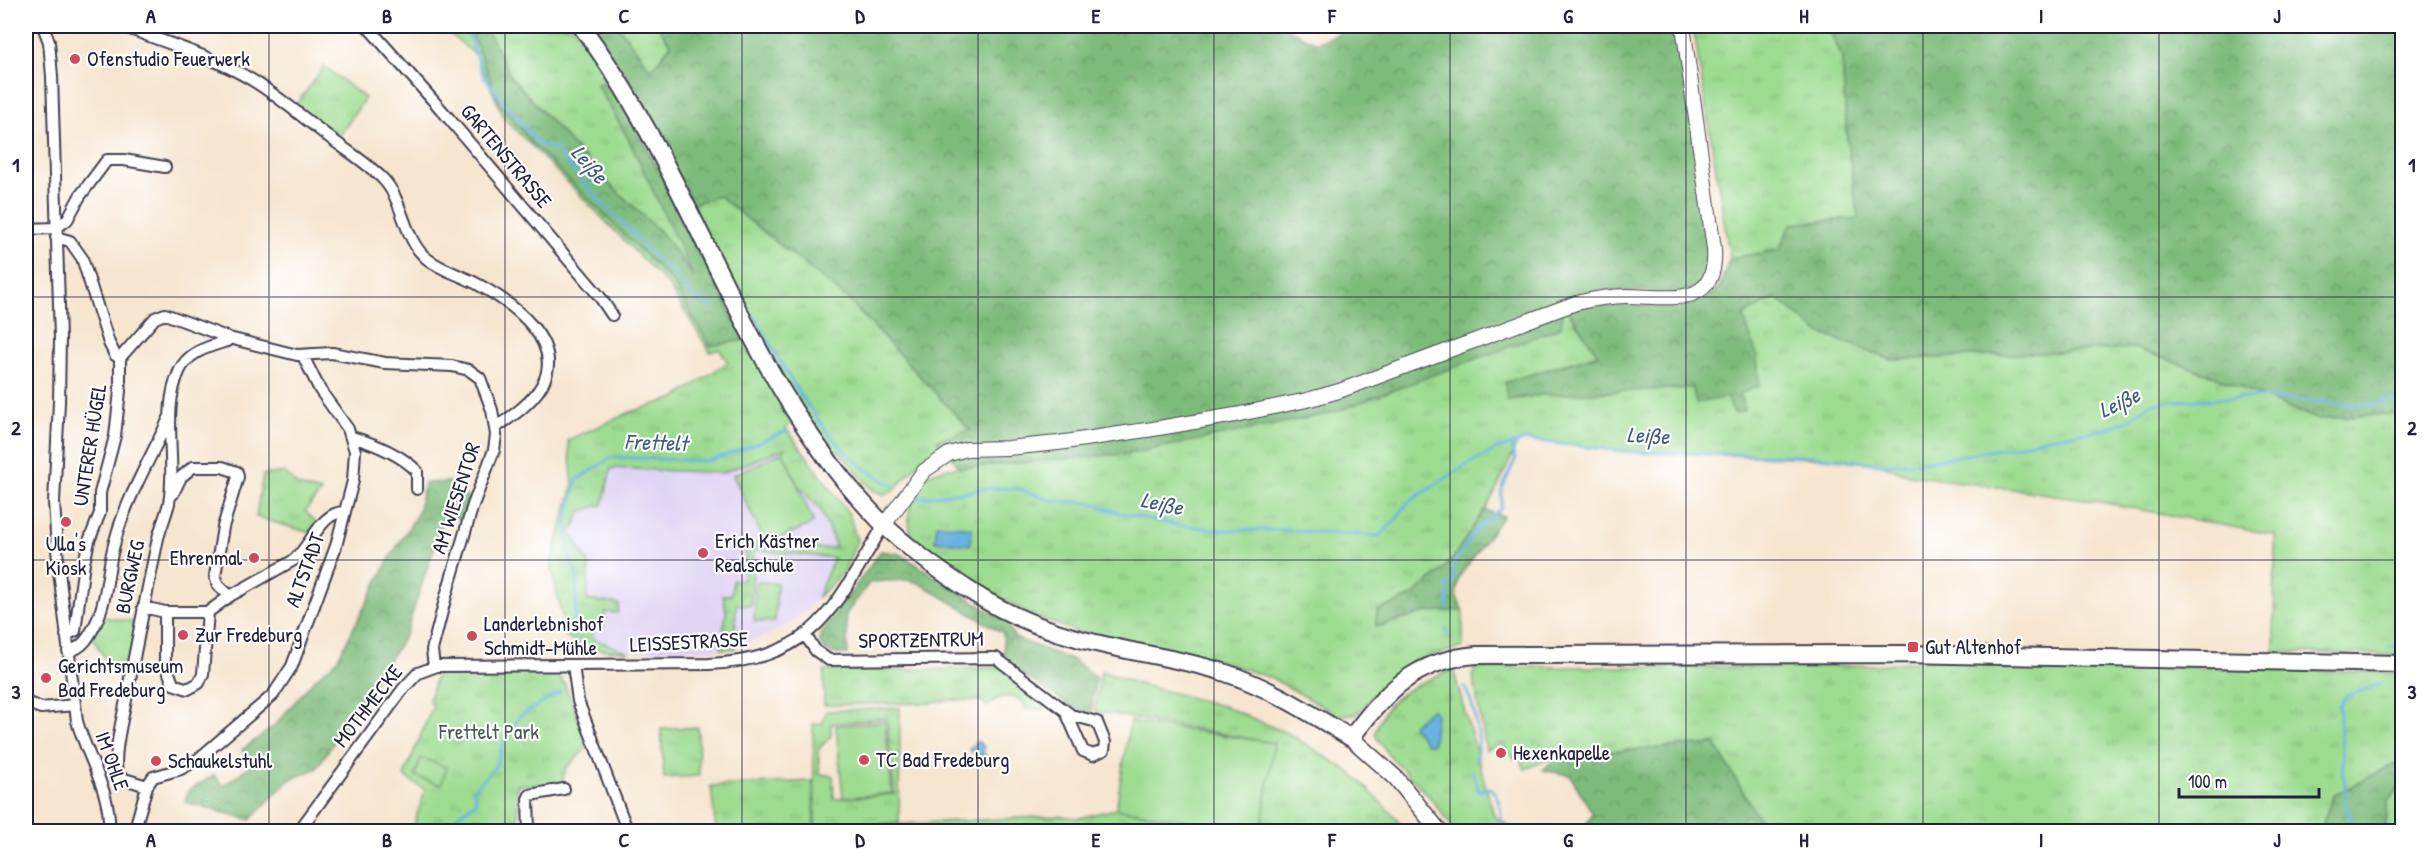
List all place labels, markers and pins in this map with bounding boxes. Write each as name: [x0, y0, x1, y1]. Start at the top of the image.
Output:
place label: Ofenstudio Feuerwerk: [87, 44, 250, 73]
marker: Ofenstudio Feuerwerk: [68, 52, 82, 66]
marker: Ulla's Kiosk: [59, 515, 73, 529]
place label: Erich Kästner Realschule: [715, 526, 819, 579]
place label: Ulla's Kiosk: [46, 529, 87, 582]
place label: Ehrenmal: [170, 543, 242, 572]
marker: Erich Kästner Realschule: [696, 546, 710, 560]
marker: Ehrenmal: [247, 551, 261, 565]
place label: Landerlebnishof Schmidt-Mühle: [484, 609, 604, 662]
place label: Zur Fredeburg: [195, 620, 302, 649]
marker: Zur Fredeburg: [176, 628, 190, 642]
marker: Landerlebnishof Schmidt-Mühle: [465, 629, 479, 643]
place label: Gut Altenhof: [1925, 632, 2022, 661]
marker: Gut Altenhof: [1906, 640, 1920, 654]
place label: Gerichtsmuseum Bad Fredeburg: [58, 651, 183, 704]
marker: Gerichtsmuseum Bad Fredeburg: [39, 671, 53, 685]
place label: Hexenkapelle: [1513, 738, 1610, 767]
place label: TC Bad Fredeburg: [876, 745, 1009, 774]
place label: Schaukelstuhl: [168, 746, 272, 775]
marker: Hexenkapelle: [1494, 746, 1508, 760]
marker: TC Bad Fredeburg: [857, 753, 871, 767]
marker: Schaukelstuhl: [149, 754, 163, 768]

